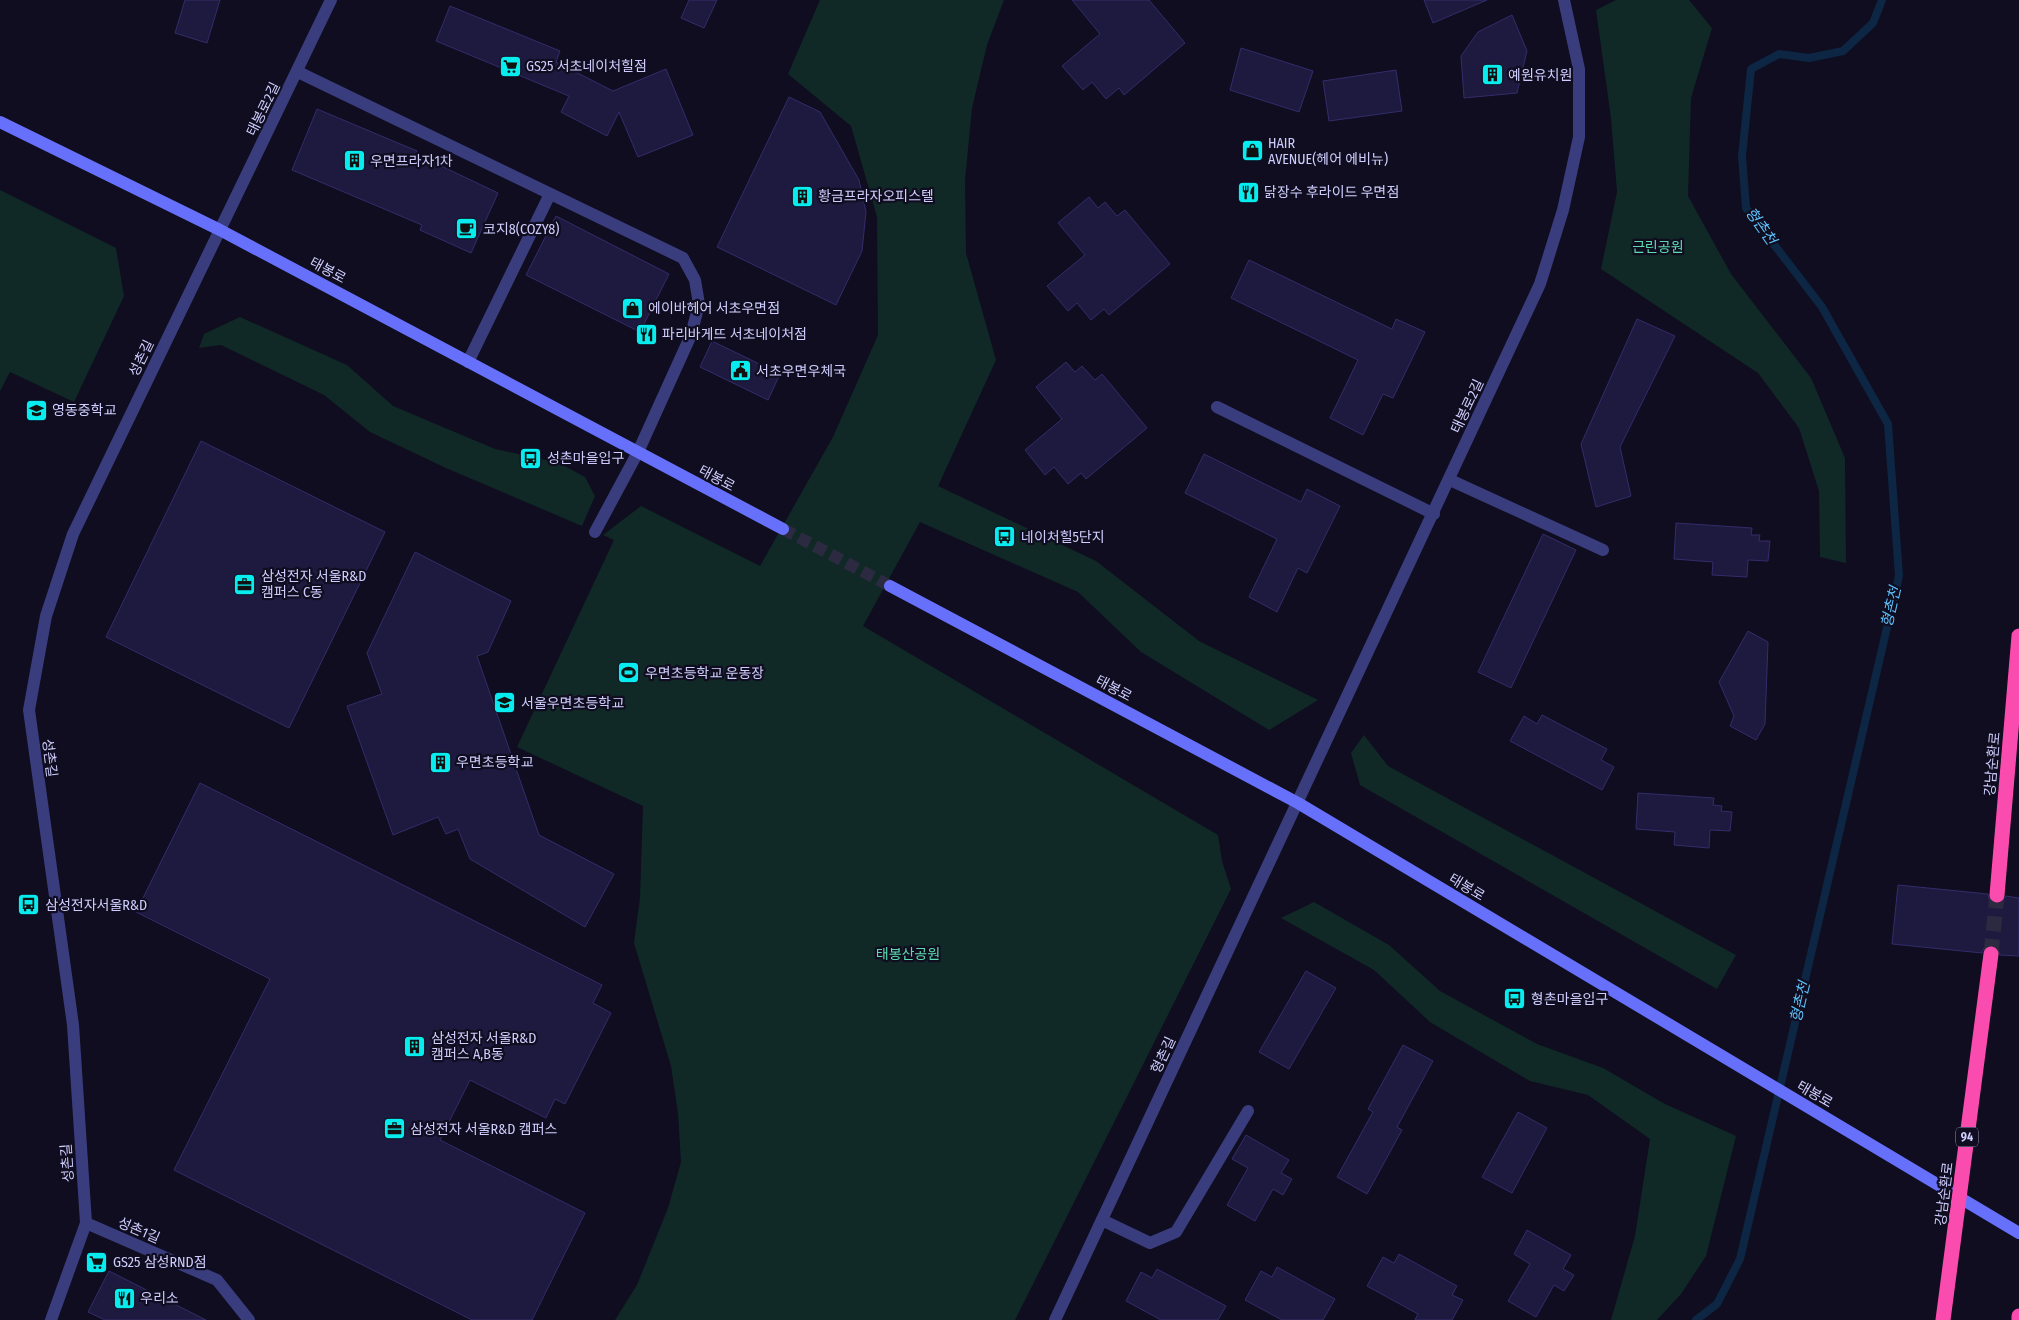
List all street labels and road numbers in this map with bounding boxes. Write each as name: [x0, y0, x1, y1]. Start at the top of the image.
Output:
street label: 태봉로2길: [243, 80, 284, 139]
street label: 태봉로: [307, 254, 349, 287]
street label: 성촌길: [125, 337, 158, 379]
street label: 태봉로2길: [1448, 376, 1487, 436]
street label: 태봉로: [696, 462, 738, 495]
street label: 태봉로: [1093, 672, 1135, 705]
street label: 강남순환로: [1981, 731, 2004, 797]
street label: 성촌길: [39, 738, 60, 778]
street label: 태봉로: [1446, 870, 1488, 905]
street label: 형촌길: [1148, 1034, 1179, 1076]
street label: 태봉로: [1794, 1077, 1836, 1112]
road number: 94: [1956, 1128, 1978, 1146]
street label: 성촌길: [58, 1143, 77, 1183]
street label: 강남순환로: [1932, 1161, 1957, 1227]
street label: 성촌1길: [115, 1214, 162, 1247]

